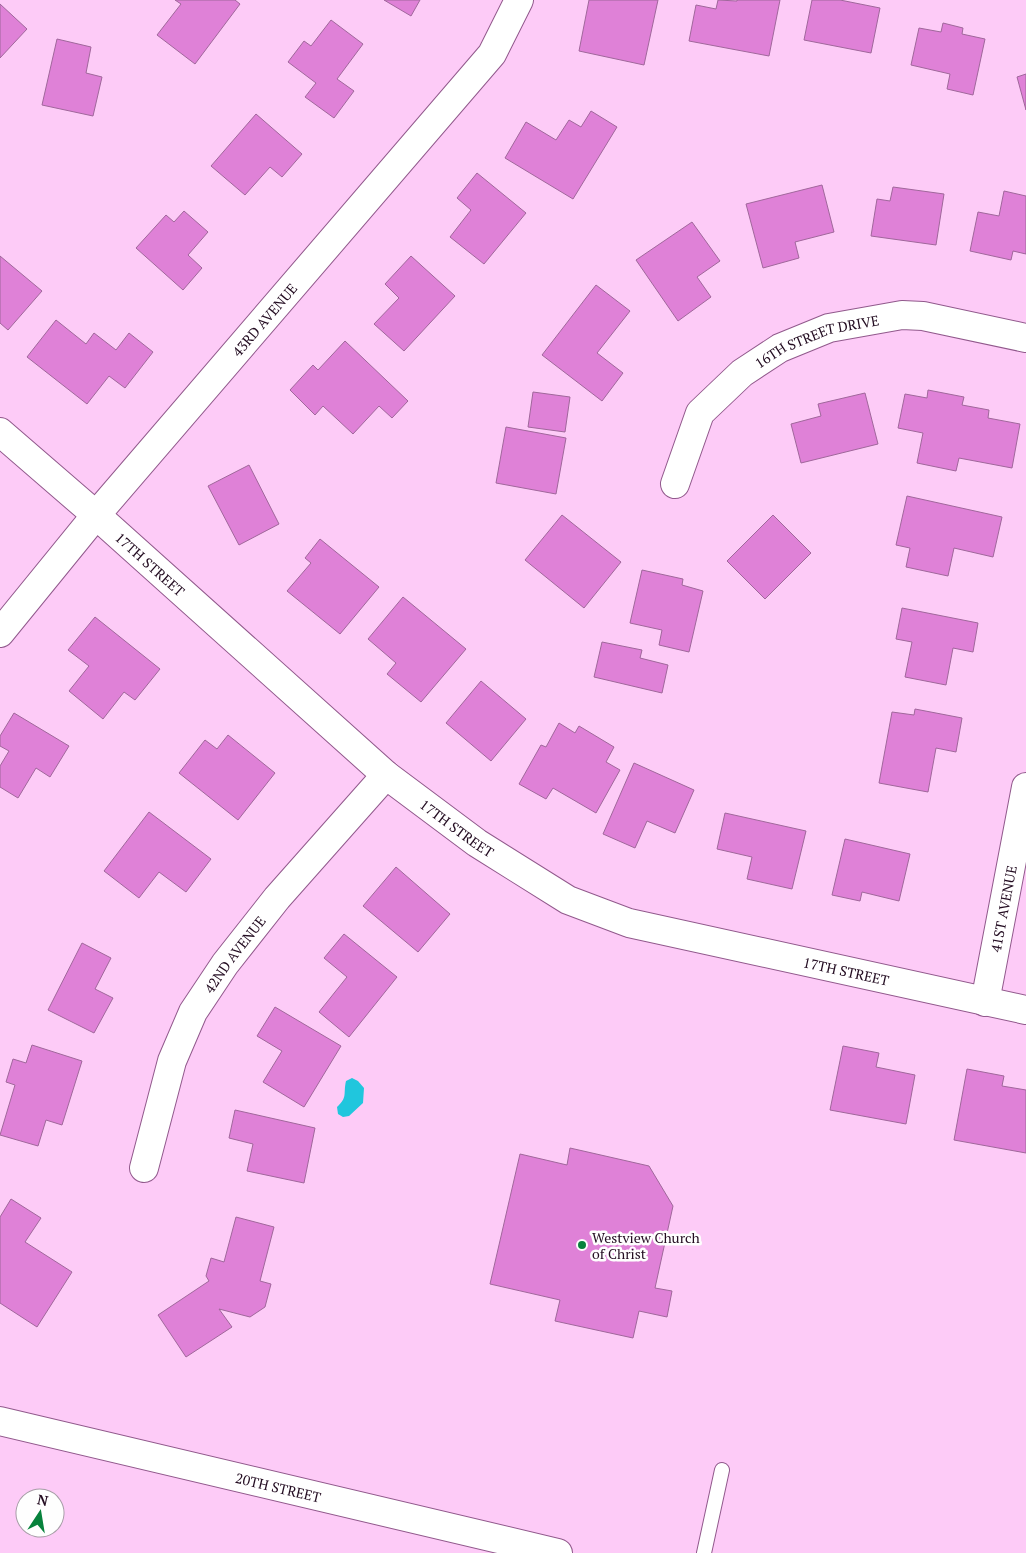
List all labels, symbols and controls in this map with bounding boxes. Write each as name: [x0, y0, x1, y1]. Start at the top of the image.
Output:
street label: 43RD AVENUE: [227, 279, 301, 360]
street label: 16TH STREET DRIVE: [751, 310, 880, 372]
street label: 17TH STREET: [112, 528, 190, 600]
street label: 17TH STREET: [416, 794, 498, 861]
street label: 41ST AVENUE: [985, 864, 1020, 954]
street label: 42ND AVENUE: [199, 911, 269, 996]
street label: 17TH STREET: [802, 952, 891, 989]
place label: Westview Church of Christ: [592, 1228, 700, 1263]
marker: Westview Church of Christ: [576, 1239, 588, 1251]
street label: 20TH STREET: [234, 1468, 323, 1506]
north arrow: [15, 1488, 65, 1538]
text: N: [36, 1489, 50, 1510]

